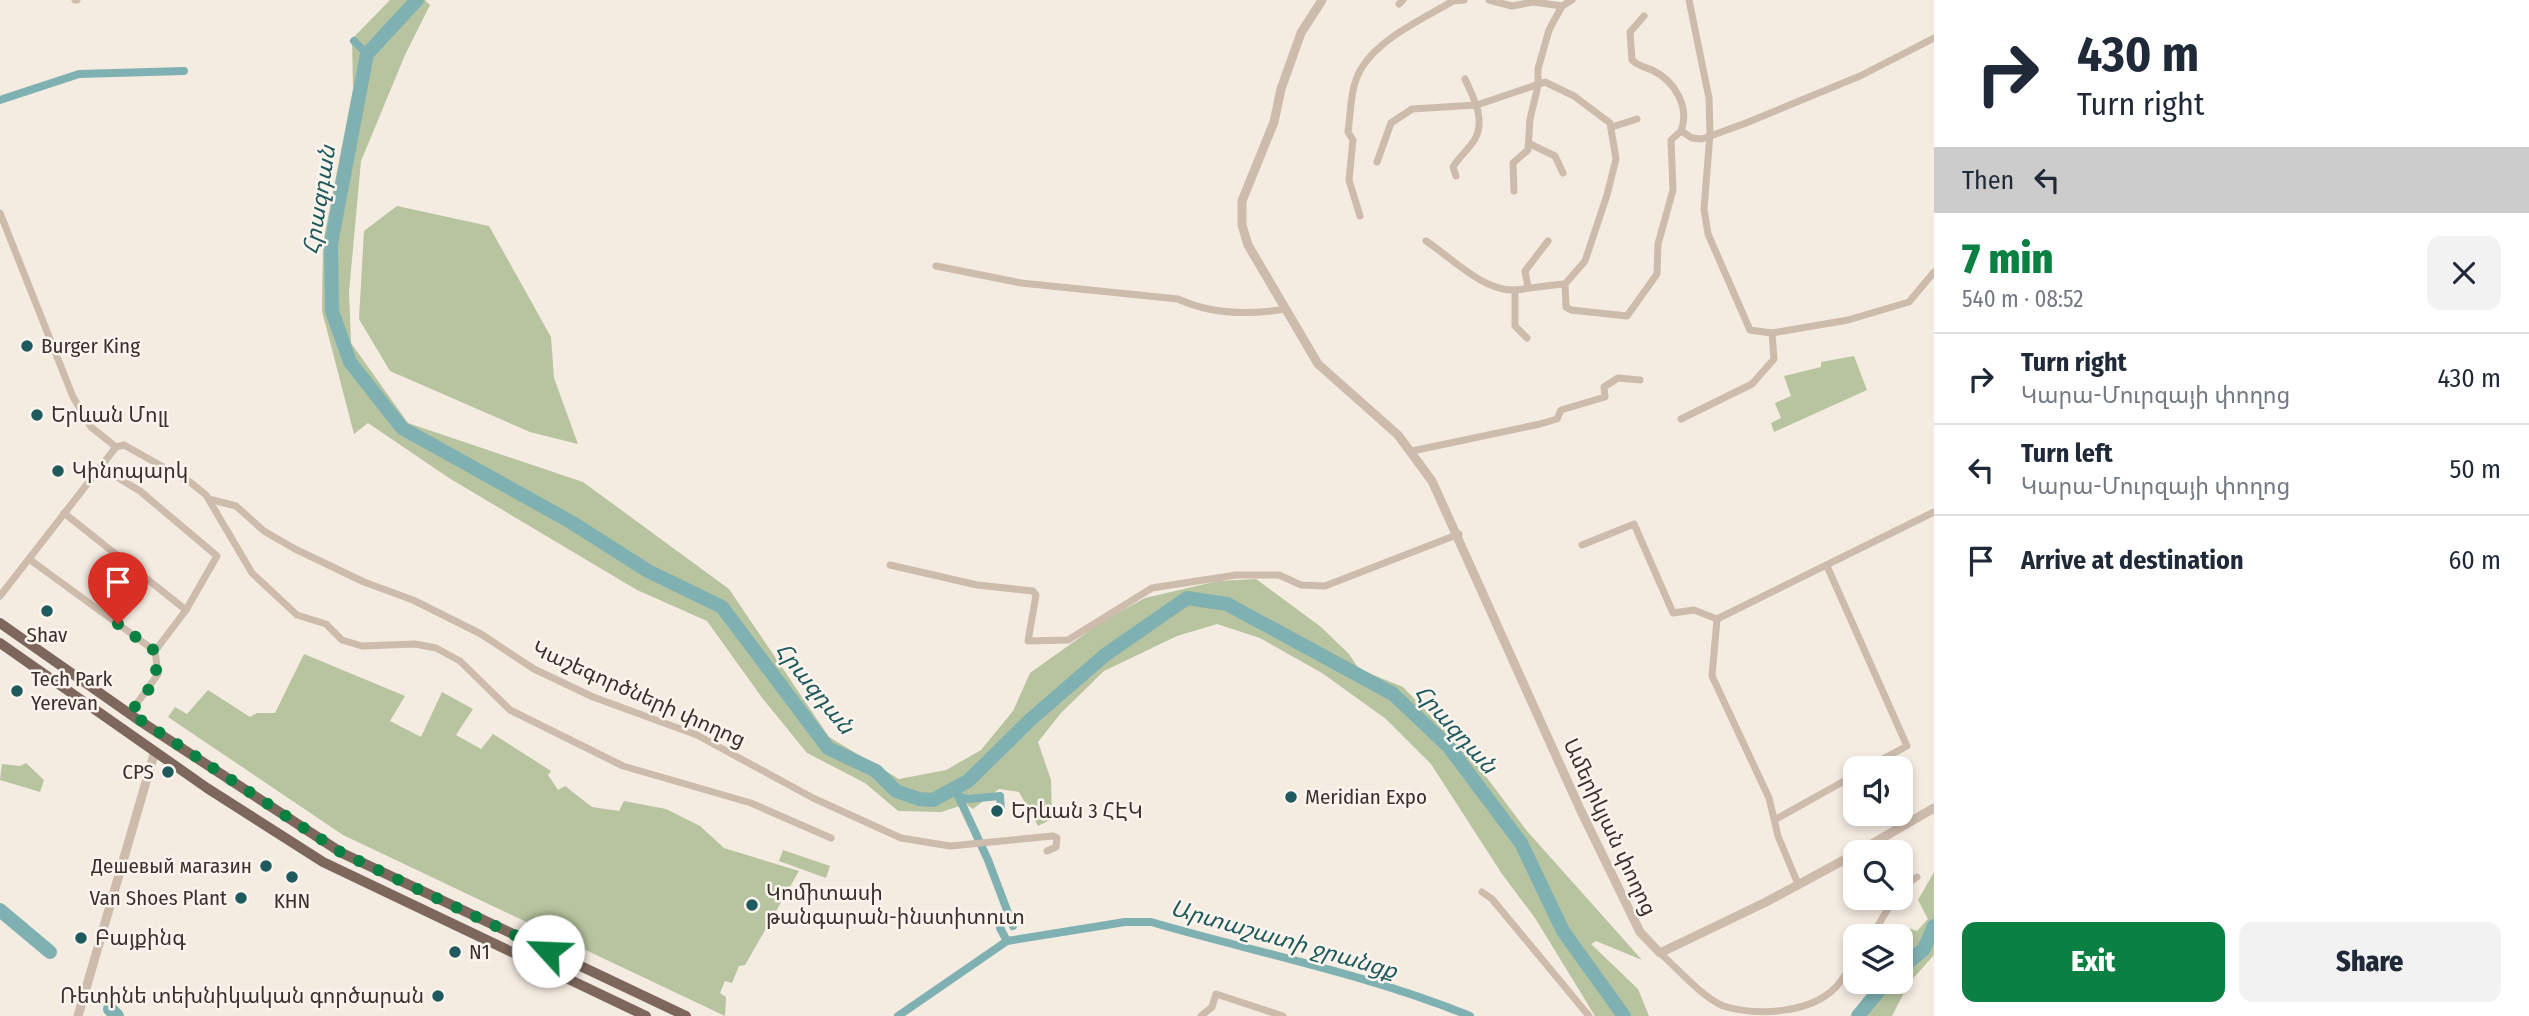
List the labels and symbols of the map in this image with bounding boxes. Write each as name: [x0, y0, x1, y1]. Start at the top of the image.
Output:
water label: Հրազդան: [297, 142, 342, 257]
place label: Burger King: [41, 333, 140, 359]
marker: Burger King: [19, 338, 35, 354]
place label: Երևան Մոլլ: [51, 402, 169, 428]
marker: Երևան Մոլլ: [29, 407, 45, 423]
place label: Կինոպարկ: [72, 458, 188, 484]
marker: Կինոպարկ: [50, 463, 66, 479]
pin: [88, 552, 148, 624]
marker: Shav: [39, 603, 55, 619]
place label: Shav: [27, 622, 68, 648]
street label: Կաշեգործների փողոց: [528, 635, 750, 753]
water label: Հրազդան: [769, 636, 861, 741]
place label: Tech Park Yerevan: [31, 666, 112, 716]
water label: Հրազդան: [1409, 679, 1504, 780]
marker: Tech Park Yerevan: [9, 683, 25, 699]
street label: Ամերիկյան փողոց: [1558, 734, 1662, 920]
place label: CPS: [122, 759, 154, 785]
marker: CPS: [160, 764, 176, 780]
place label: Meridian Expo: [1305, 784, 1427, 810]
marker: Meridian Expo: [1283, 789, 1299, 805]
place label: Երևան 3 ՀԷԿ: [1011, 798, 1143, 824]
marker: Երևան 3 ՀԷԿ: [989, 803, 1005, 819]
place label: Дешевый магазин: [90, 853, 252, 879]
marker: Дешевый магазин: [258, 858, 274, 874]
marker: KHN: [284, 869, 300, 885]
place label: Կոմիտասի թանգարան-ինստիտուտ: [766, 880, 1025, 930]
place label: Van Shoes Plant: [90, 885, 227, 911]
place label: KHN: [274, 888, 310, 914]
marker: Van Shoes Plant: [233, 890, 249, 906]
water label: Արտաշատի ջրանցք: [1167, 893, 1402, 985]
marker: Կոմիտասի թանգարան-ինստիտուտ: [744, 897, 760, 913]
position arrow: [511, 914, 585, 988]
place label: Բայքինգ: [95, 925, 186, 951]
marker: Բայքինգ: [73, 930, 89, 946]
place label: N1: [469, 939, 490, 965]
marker: N1: [447, 944, 463, 960]
place label: Ռետինե տեխնիկական գործարան: [60, 983, 424, 1009]
marker: Ռետինե տեխնիկական գործարան: [430, 988, 446, 1004]

